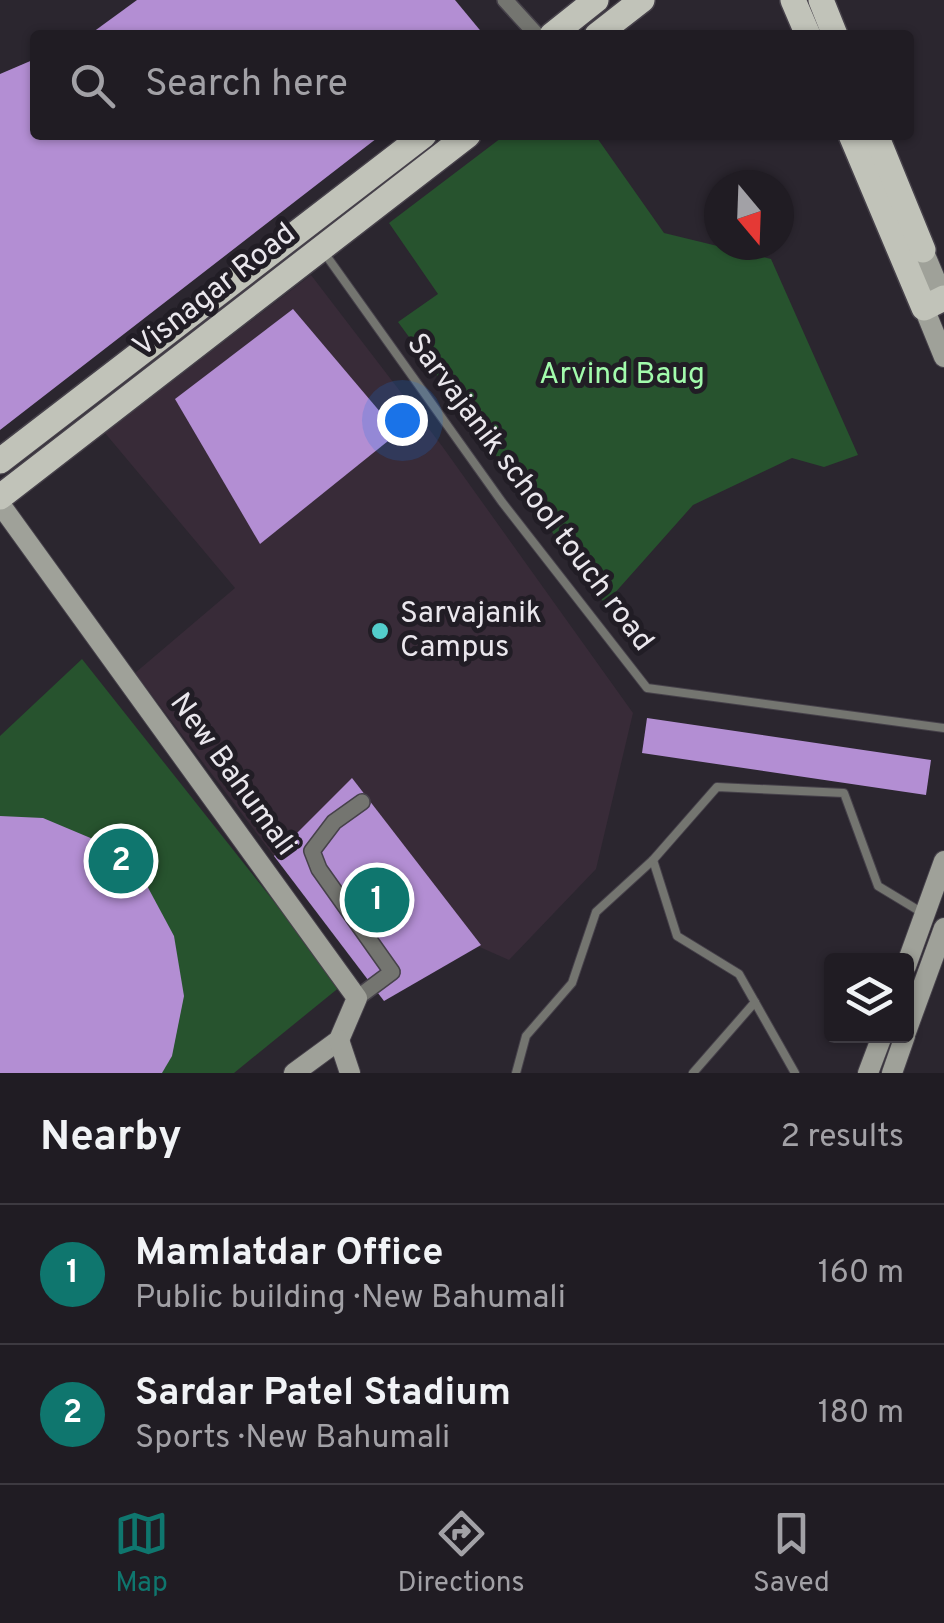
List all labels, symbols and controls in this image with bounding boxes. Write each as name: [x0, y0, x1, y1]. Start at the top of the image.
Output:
search box: [30, 30, 914, 140]
icon: search: [65, 58, 120, 113]
text: Search here: [145, 61, 348, 110]
north arrow: [704, 170, 794, 260]
street label: Visnagar Road: [126, 216, 304, 366]
street label: Sarvajanik school touch road: [397, 327, 661, 659]
park label: Arvind Baug: [539, 357, 705, 394]
your location: [377, 395, 428, 446]
place label: Sarvajanik Campus: [400, 596, 542, 667]
marker: Sarvajanik Campus: [369, 620, 391, 642]
street label: New Bahumali: [161, 686, 303, 864]
pin: 2: [88, 824, 154, 898]
pin: 1: [344, 862, 410, 938]
map controls: [824, 953, 914, 1043]
button: layers: [824, 953, 914, 1043]
text: Nearby: [40, 1112, 182, 1165]
text: 2 results: [780, 1118, 904, 1158]
text: Mamlatdar Office: [135, 1230, 443, 1279]
text: 1: [66, 1254, 79, 1294]
text: 160 m: [818, 1254, 904, 1294]
text: Public building · New Bahumali: [135, 1279, 566, 1319]
text: Sardar Patel Stadium: [135, 1370, 511, 1419]
text: 2: [63, 1394, 82, 1434]
text: 180 m: [818, 1394, 904, 1434]
text: Sports · New Bahumali: [135, 1419, 450, 1459]
tab: Map: [114, 1506, 169, 1602]
tab: Directions: [397, 1506, 525, 1602]
tab: Saved: [753, 1506, 830, 1602]

